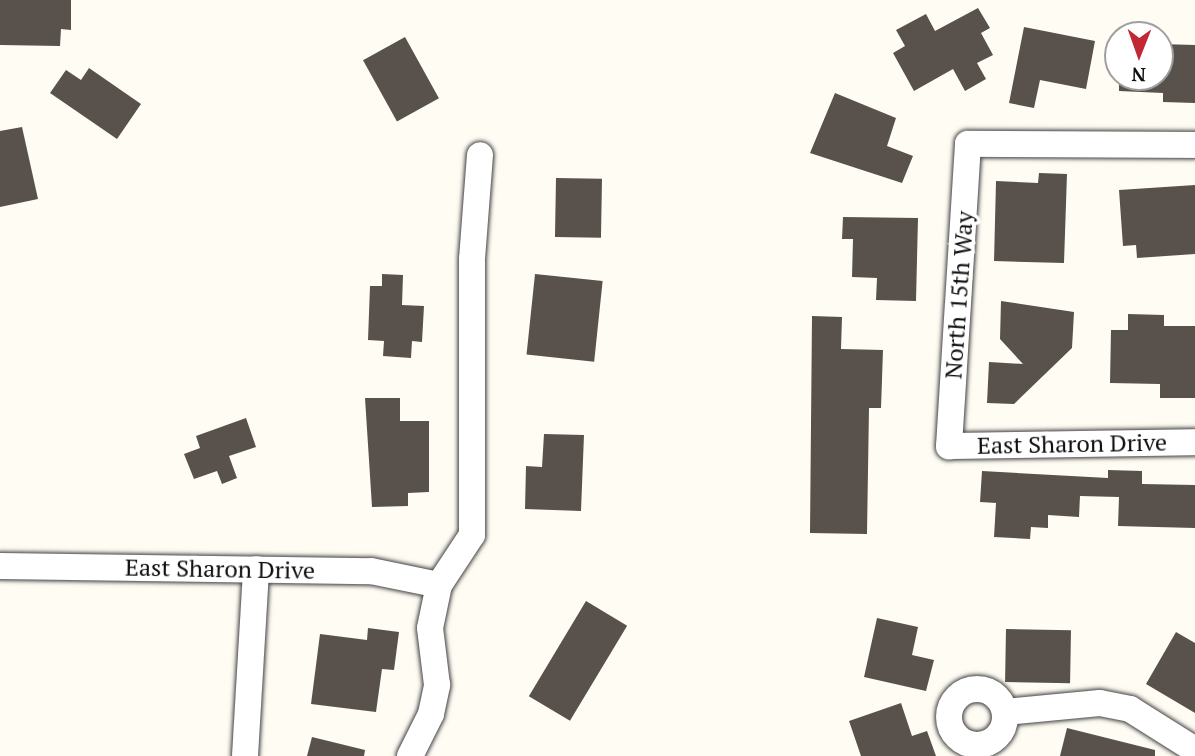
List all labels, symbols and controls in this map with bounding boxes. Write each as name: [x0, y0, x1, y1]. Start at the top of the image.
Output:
north arrow: [1104, 21, 1174, 91]
text: N: [1131, 63, 1146, 88]
street label: North 15th Way: [939, 210, 979, 380]
street label: East Sharon Drive: [977, 428, 1167, 460]
street label: East Sharon Drive: [125, 553, 315, 585]

